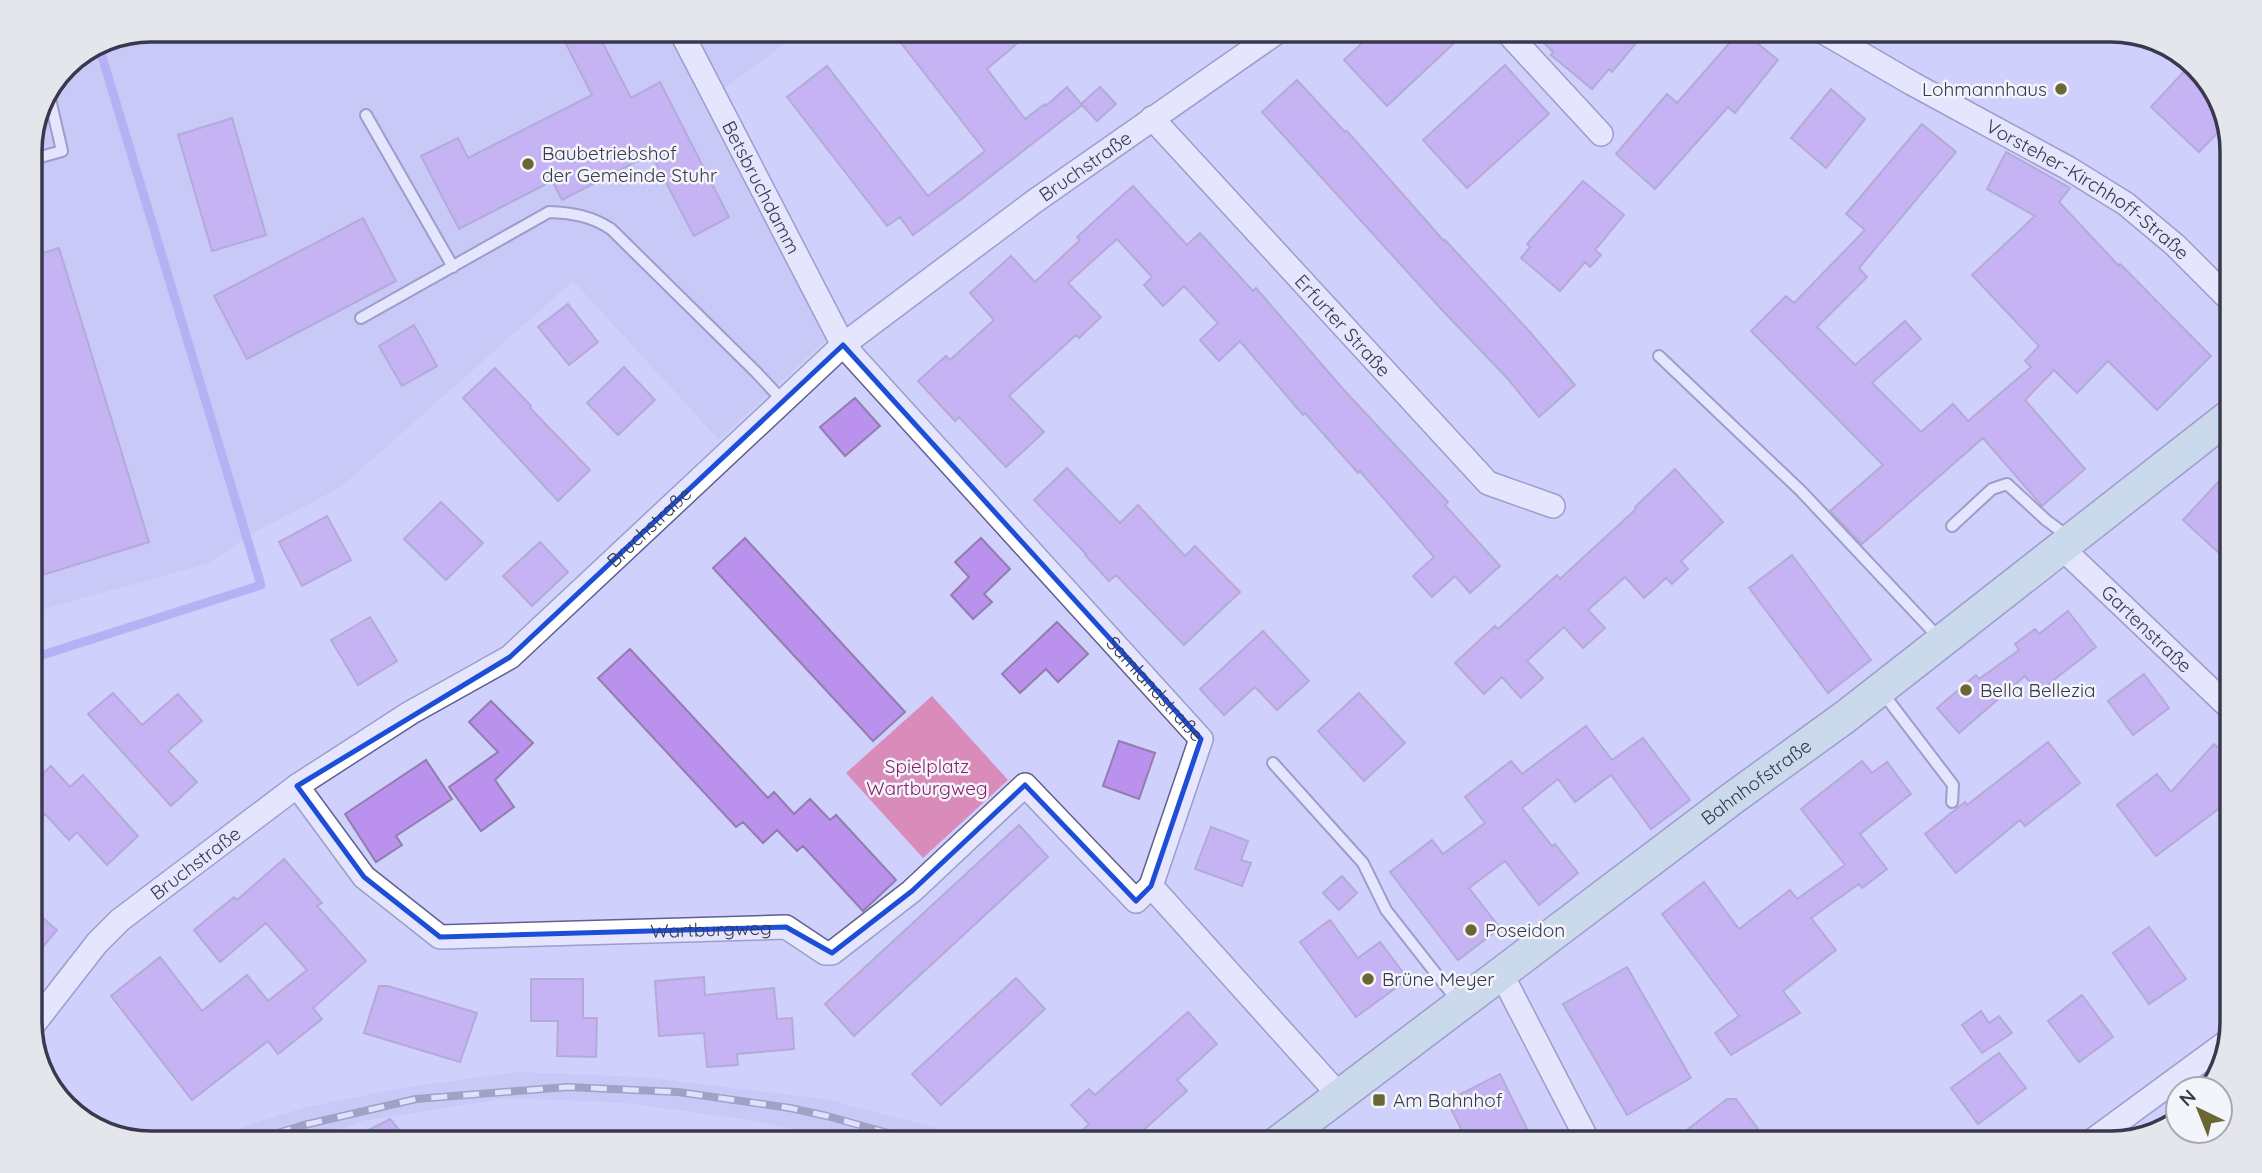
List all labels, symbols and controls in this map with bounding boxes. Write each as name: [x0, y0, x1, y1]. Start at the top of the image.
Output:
place label: Lohmannhaus: [1922, 77, 2047, 101]
marker: Lohmannhaus: [2053, 81, 2069, 97]
street label: Vorsteher-Kirchhoff-Straße: [1982, 114, 2195, 265]
street label: Betsbruchdamm: [717, 116, 806, 258]
street label: Bruchstraße: [1034, 126, 1136, 207]
place label: Baubetriebshof der Gemeinde Stuhr: [542, 141, 718, 187]
marker: Baubetriebshof der Gemeinde Stuhr: [520, 156, 536, 172]
street label: Erfurter Straße: [1290, 269, 1396, 382]
street label: Bruchstraße: [601, 481, 696, 572]
street label: Gartenstraße: [2096, 580, 2197, 678]
street label: Samlandstraße: [1101, 631, 1209, 746]
place label: Bella Bellezia: [1980, 678, 2096, 702]
marker: Bella Bellezia: [1958, 682, 1974, 698]
street label: Bahnhofstraße: [1696, 733, 1816, 830]
park label: Spielplatz Wartburgweg: [866, 754, 988, 800]
street label: Bruchstraße: [145, 821, 245, 905]
street label: Wartburgweg: [650, 915, 772, 943]
place label: Poseidon: [1485, 918, 1565, 942]
marker: Poseidon: [1463, 922, 1479, 938]
place label: Brüne Meyer: [1382, 967, 1495, 991]
marker: Brüne Meyer: [1360, 971, 1376, 987]
north arrow: [2164, 1075, 2234, 1145]
text: N: [2174, 1084, 2201, 1111]
place label: Am Bahnhof: [1393, 1088, 1503, 1112]
marker: Am Bahnhof: [1371, 1092, 1387, 1108]

